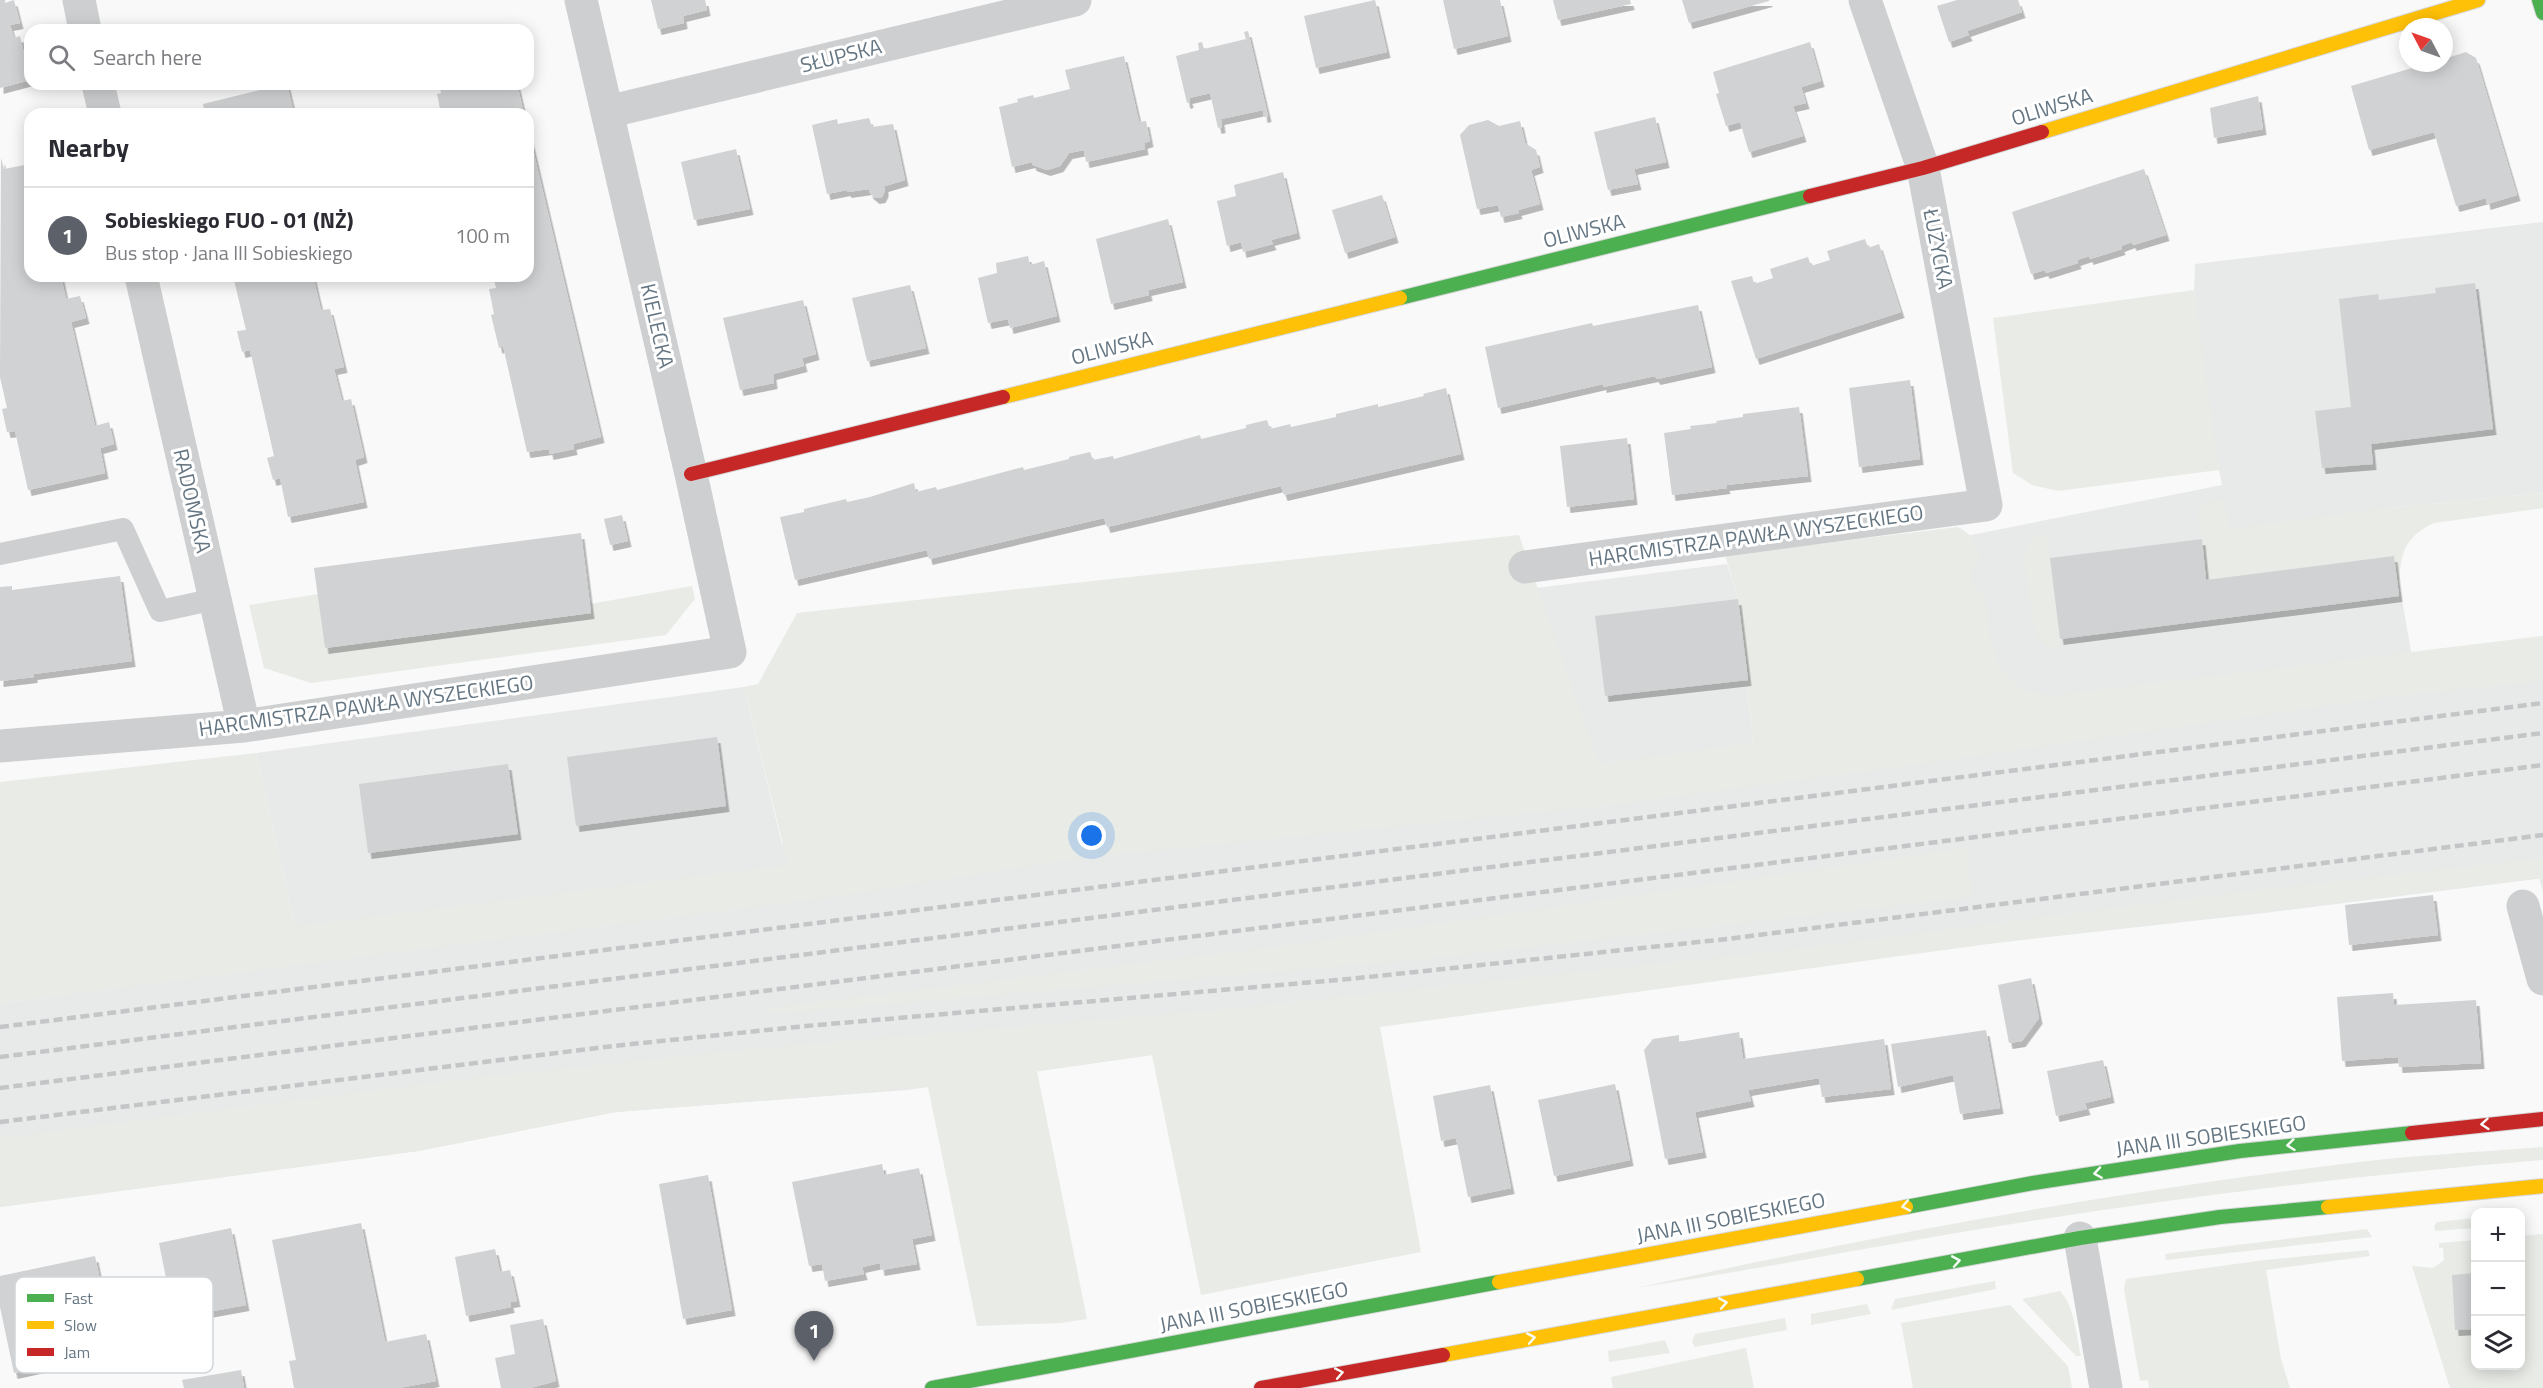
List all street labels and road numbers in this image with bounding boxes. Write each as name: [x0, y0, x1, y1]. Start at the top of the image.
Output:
street label: SŁUPSKA: [797, 29, 885, 81]
street label: OLIWSKA: [2007, 78, 2097, 134]
street label: OLIWSKA: [1539, 204, 1629, 256]
street label: ŁUŻYCKA: [1915, 205, 1963, 292]
street label: KIELECKA: [633, 280, 683, 372]
street label: OLIWSKA: [1067, 321, 1157, 373]
street label: RADOMSKA: [165, 445, 221, 557]
street label: HARCMISTRZA PAWŁA WYSZECKIEGO: [1586, 496, 1925, 574]
street label: HARCMISTRZA PAWŁA WYSZECKIEGO: [196, 666, 535, 744]
street label: JANA III SOBIESKIEGO: [2114, 1106, 2308, 1164]
street label: JANA III SOBIESKIEGO: [1634, 1183, 1828, 1251]
street label: JANA III SOBIESKIEGO: [1157, 1272, 1351, 1340]

